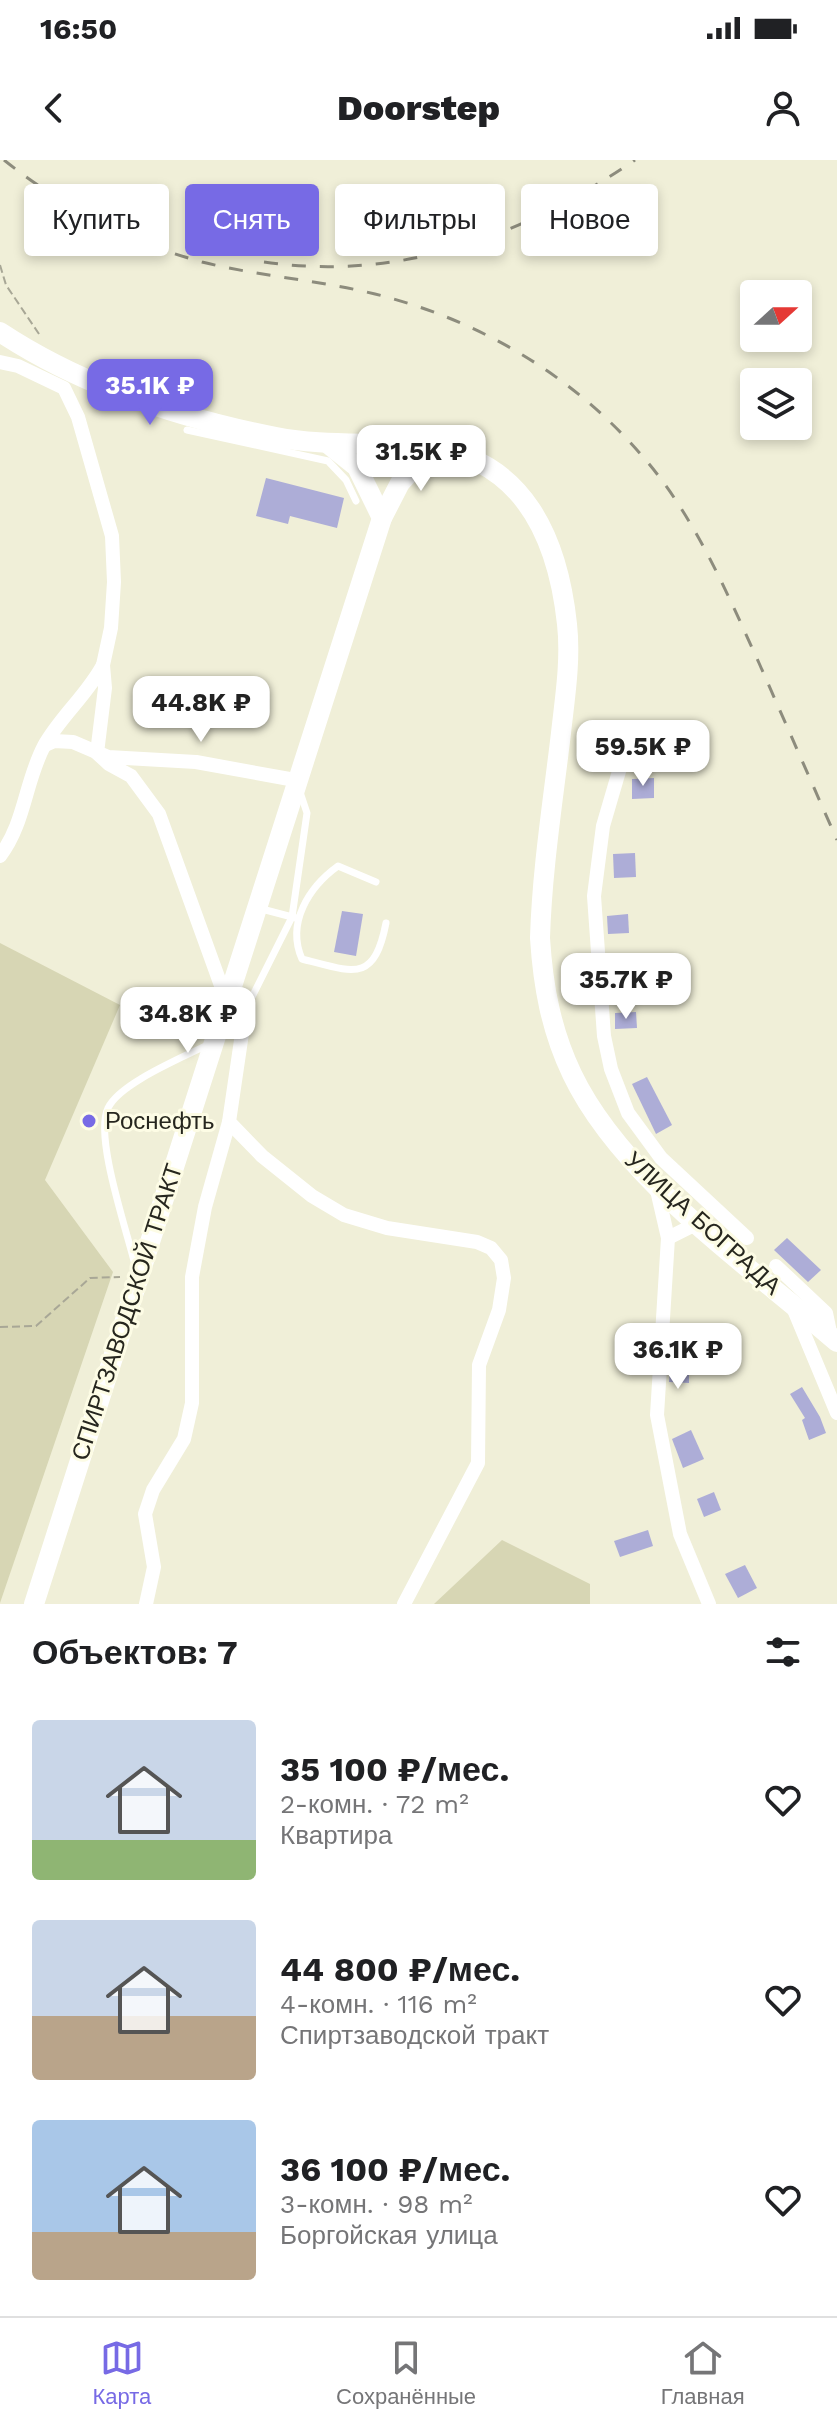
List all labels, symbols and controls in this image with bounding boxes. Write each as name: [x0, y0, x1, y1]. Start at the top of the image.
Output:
text: 16:50: [40, 11, 117, 46]
icon: back: [32, 86, 76, 130]
icon: person: [761, 86, 805, 130]
text: Doorstep: [337, 87, 500, 129]
chip: Купить: [24, 184, 169, 256]
chip: Снять: [185, 184, 319, 256]
chip: Фильтры: [335, 184, 505, 256]
chip: Новое: [521, 184, 658, 256]
north arrow: [740, 280, 812, 352]
map controls: [740, 280, 812, 440]
pin: 35.1K ₽: [76, 359, 224, 427]
button: layers: [740, 368, 812, 440]
text: 35.1K ₽: [105, 370, 195, 400]
pin: 31.5K ₽: [347, 425, 495, 493]
text: 31.5K ₽: [375, 436, 467, 466]
pin: 44.8K ₽: [127, 676, 275, 744]
text: 44.8K ₽: [151, 687, 251, 717]
pin: 59.5K ₽: [569, 720, 717, 788]
text: 59.5K ₽: [595, 731, 691, 761]
pin: 35.7K ₽: [552, 953, 700, 1021]
text: 35.7K ₽: [579, 964, 673, 994]
pin: 34.8K ₽: [114, 987, 262, 1055]
text: 34.8K ₽: [138, 998, 238, 1028]
place label: Роснефть: [105, 1107, 215, 1135]
marker: Роснефть: [80, 1112, 98, 1130]
street label: УЛИЦА БОГРАДА: [619, 1146, 787, 1300]
street label: СПИРТЗАВОДСКОЙ ТРАКТ: [66, 1160, 188, 1464]
pin: 36.1K ₽: [604, 1323, 752, 1391]
text: 36.1K ₽: [633, 1334, 723, 1364]
icon: filters: [761, 1630, 805, 1674]
text: Объектов: 7: [32, 1632, 238, 1672]
text: 35 100 ₽/мес.: [280, 1749, 509, 1789]
icon: home: [96, 1752, 192, 1848]
icon: heart: [761, 1778, 805, 1822]
text: 2-комн. · 72 m²: [280, 1789, 469, 1819]
text: Квартира: [280, 1820, 392, 1850]
text: 44 800 ₽/мес.: [280, 1949, 520, 1989]
icon: home: [96, 1952, 192, 2048]
icon: heart: [761, 1978, 805, 2022]
text: 4-комн. · 116 m²: [280, 1989, 477, 2019]
text: Спиртзаводской тракт: [280, 2020, 549, 2050]
text: 36 100 ₽/мес.: [280, 2149, 510, 2189]
icon: home: [96, 2152, 192, 2248]
icon: heart: [761, 2178, 805, 2222]
text: 3-комн. · 98 m²: [280, 2189, 473, 2219]
text: Боргойская улица: [280, 2220, 498, 2250]
tab: Карта: [92, 2336, 151, 2410]
tab: Сохранённые: [336, 2336, 476, 2410]
tab: Главная: [661, 2336, 745, 2410]

